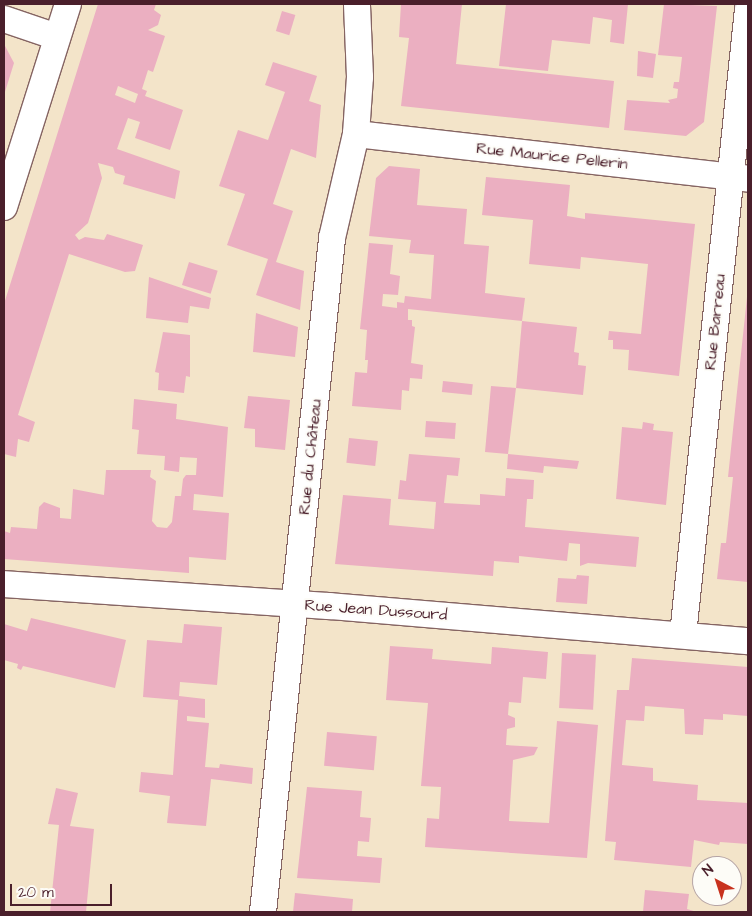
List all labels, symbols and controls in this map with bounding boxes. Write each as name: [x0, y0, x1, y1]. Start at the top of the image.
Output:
street label: Rue Maurice Pellerin: [475, 138, 629, 174]
street label: Rue Barreau: [700, 273, 730, 371]
street label: Rue du Château: [294, 398, 326, 516]
street label: Rue Jean Dussourd: [304, 595, 448, 625]
north arrow: [692, 856, 742, 906]
text: N: [698, 860, 718, 881]
scale bar: [12, 874, 115, 906]
text: 20 m: [18, 882, 54, 903]

